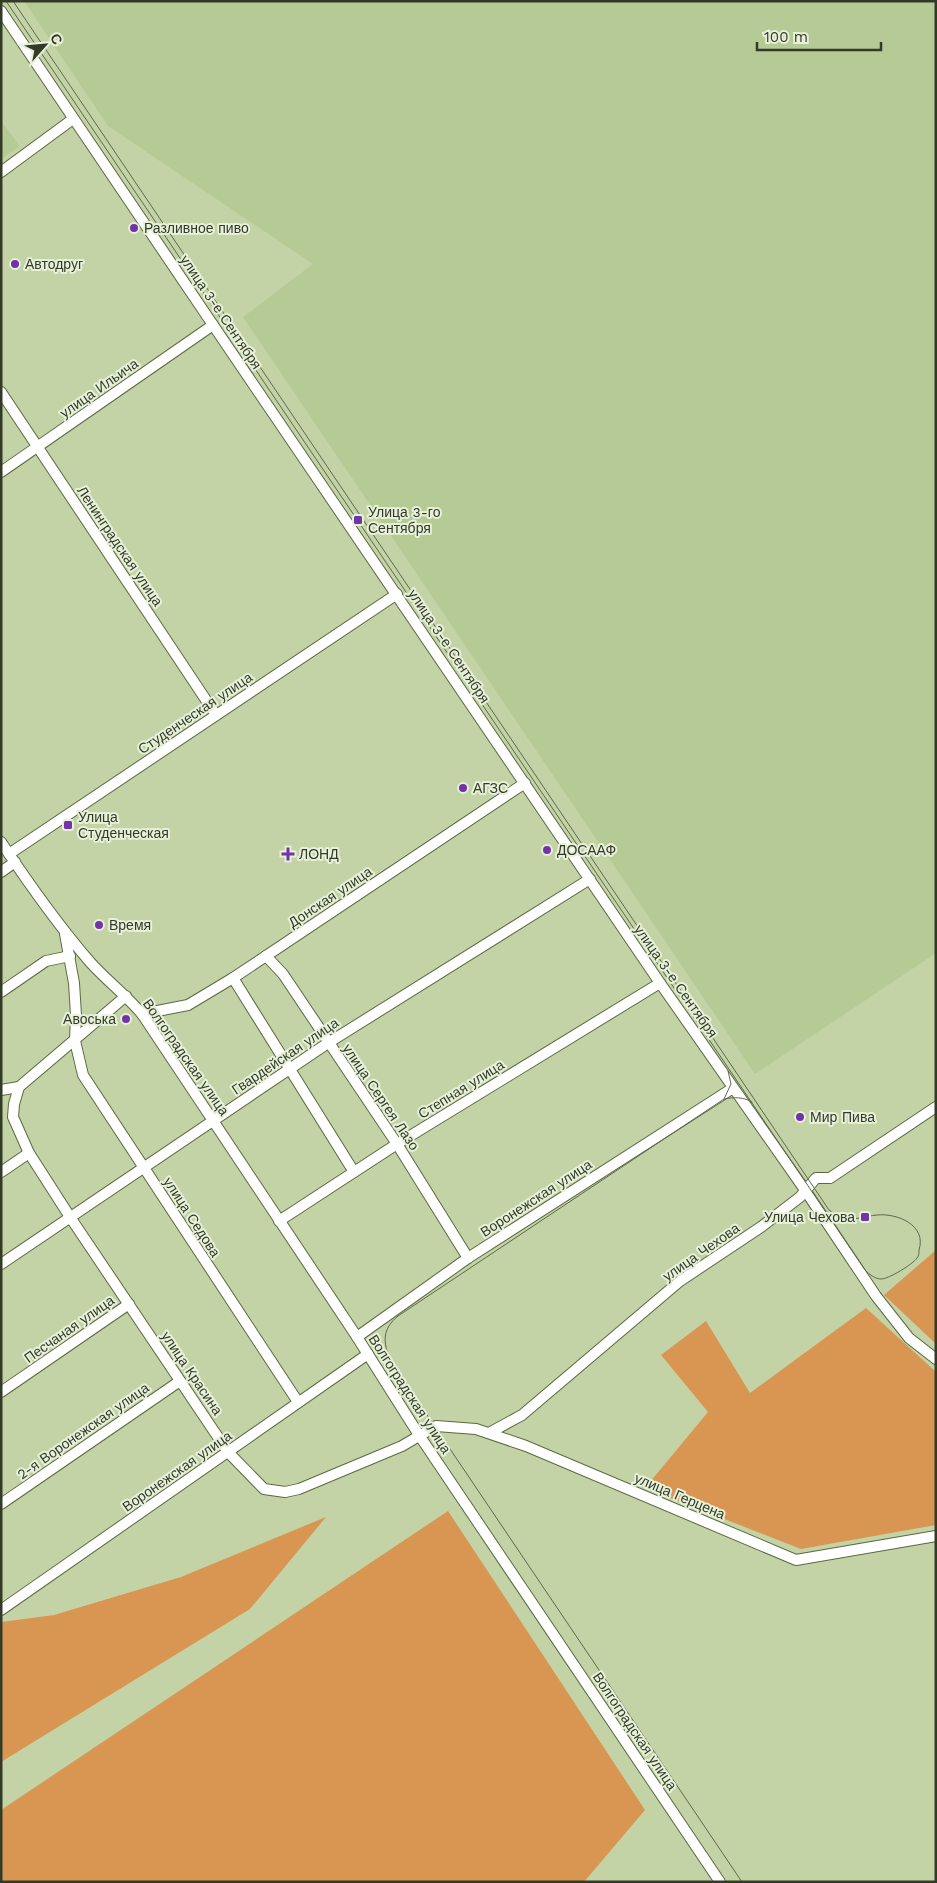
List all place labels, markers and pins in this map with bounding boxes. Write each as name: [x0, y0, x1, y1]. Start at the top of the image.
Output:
place label: Разливное пиво: [144, 220, 249, 236]
marker: Разливное пиво: [128, 222, 140, 234]
place label: Автодруг: [25, 256, 83, 272]
marker: Автодруг: [9, 258, 21, 270]
place label: Улица 3-го Сентября: [368, 504, 441, 536]
marker: Улица 3-го Сентября: [352, 514, 364, 526]
place label: АГЗС: [473, 780, 508, 796]
marker: АГЗС: [457, 782, 469, 794]
place label: Улица Студенческая: [78, 809, 169, 841]
marker: Улица Студенческая: [62, 819, 74, 831]
place label: ДОСААФ: [557, 842, 616, 858]
marker: ДОСААФ: [541, 844, 553, 856]
place label: ЛОНД: [299, 846, 339, 862]
marker: ЛОНД: [281, 847, 295, 861]
place label: Время: [109, 917, 151, 933]
marker: Время: [93, 919, 105, 931]
place label: Авоська: [63, 1011, 116, 1027]
marker: Авоська: [120, 1013, 132, 1025]
place label: Мир Пива: [810, 1109, 875, 1125]
marker: Мир Пива: [794, 1111, 806, 1123]
place label: Улица Чехова: [764, 1209, 855, 1225]
marker: Улица Чехова: [859, 1211, 871, 1223]

